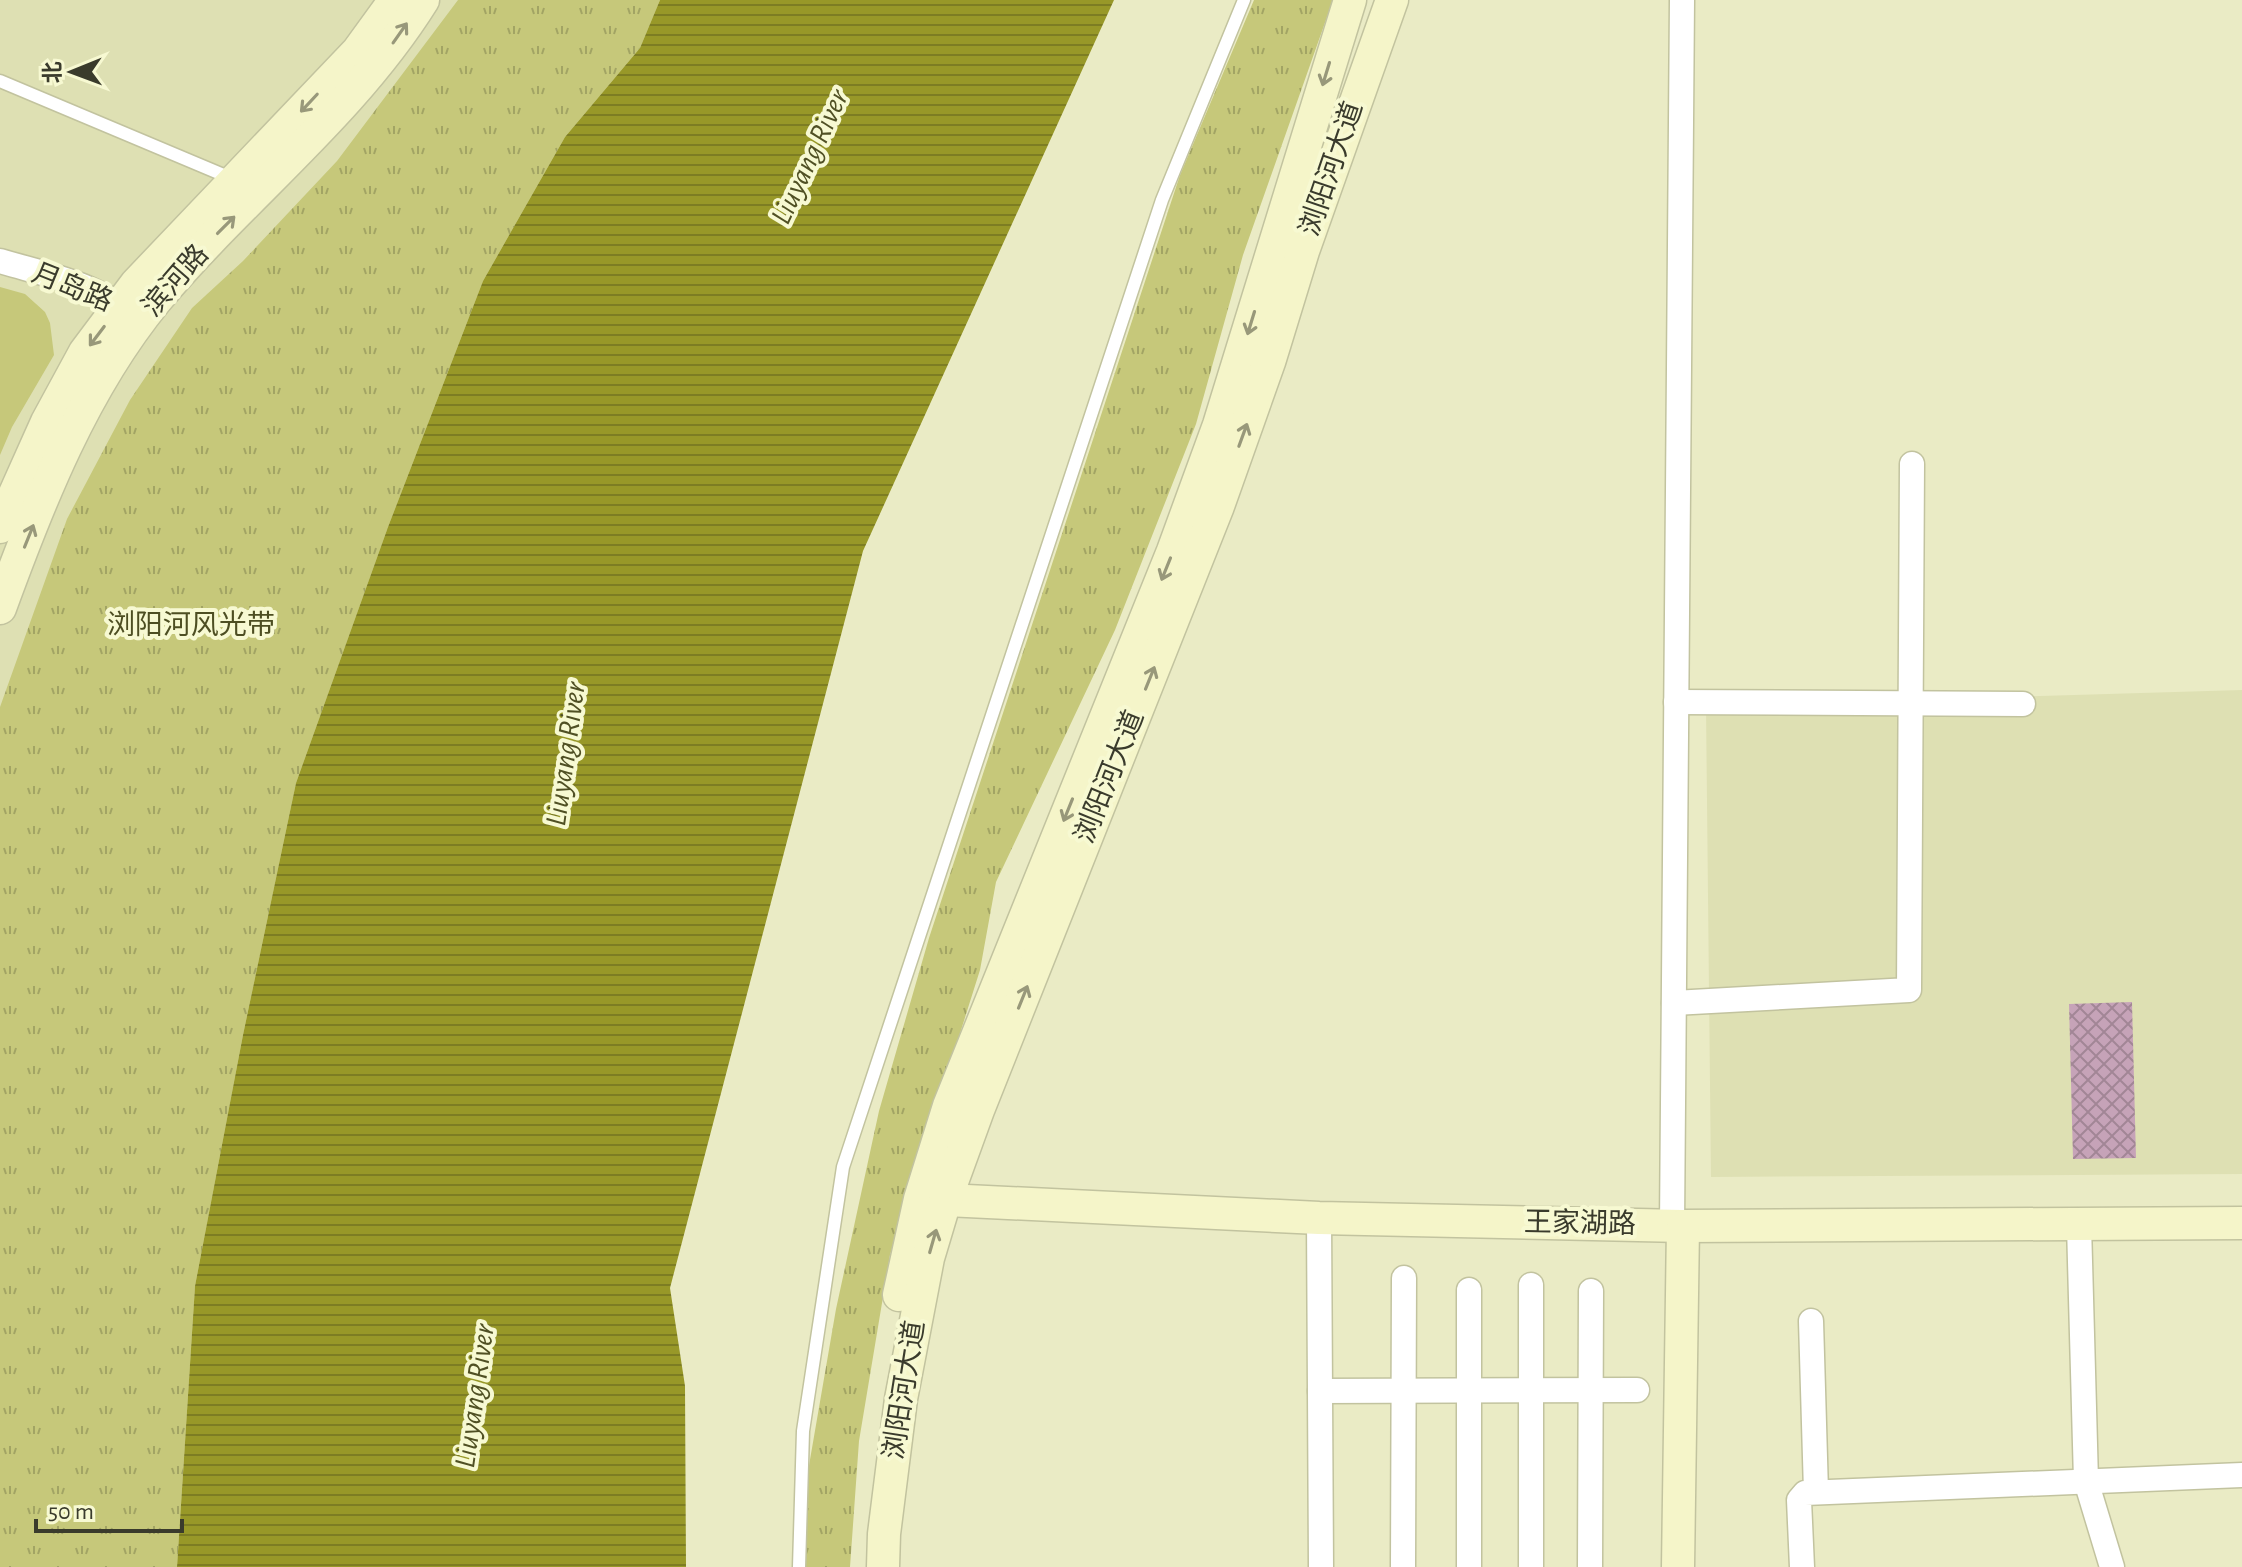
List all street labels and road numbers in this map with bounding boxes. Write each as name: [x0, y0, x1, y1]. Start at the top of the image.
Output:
street label: 浏阳河大道: [1294, 98, 1368, 240]
street label: 滨河路: [136, 239, 214, 322]
street label: 月岛路: [28, 257, 117, 317]
street label: 浏阳河大道: [1069, 706, 1149, 847]
street label: 王家湖路: [1524, 1207, 1636, 1239]
street label: 浏阳河大道: [878, 1318, 930, 1461]

